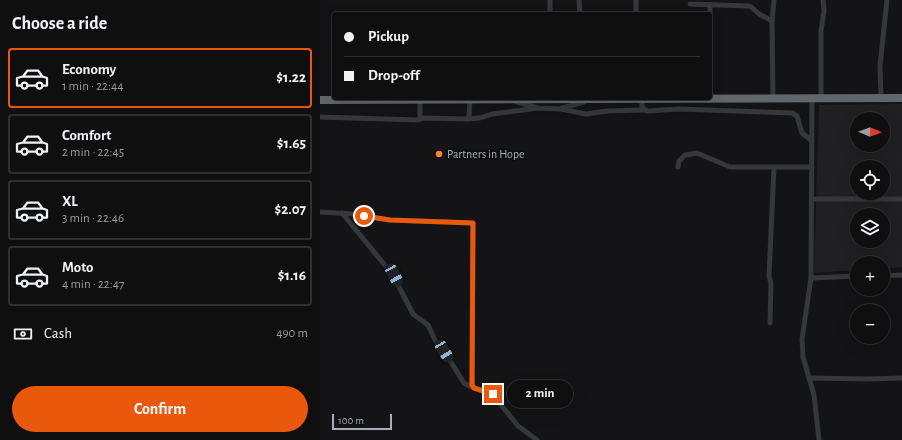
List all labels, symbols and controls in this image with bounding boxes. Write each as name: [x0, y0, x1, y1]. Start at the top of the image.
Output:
text: Choose a ride: [12, 15, 107, 33]
text: Pickup: [368, 29, 409, 44]
icon: car: [14, 60, 50, 96]
text: Economy: [62, 62, 116, 77]
text: Drop-off: [368, 68, 420, 83]
text: $1.22: [276, 70, 306, 85]
text: 1 min · 22:44: [62, 80, 123, 93]
north arrow: [850, 112, 890, 152]
map controls: [850, 112, 890, 344]
icon: car: [14, 126, 50, 162]
text: Comfort: [62, 128, 111, 143]
text: $1.65: [277, 136, 306, 151]
text: 2 min · 22:45: [62, 146, 124, 159]
place label: Partners in Hope: [447, 148, 525, 160]
marker: Partners in Hope: [434, 149, 444, 159]
button: locate: [850, 160, 890, 200]
icon: car: [14, 192, 50, 228]
text: XL: [62, 194, 78, 209]
text: $2.07: [274, 202, 306, 217]
route start: [355, 207, 373, 225]
button: layers: [850, 208, 890, 248]
text: 3 min · 22:46: [62, 212, 124, 225]
button: +: [850, 256, 890, 296]
icon: car: [14, 258, 50, 294]
text: Moto: [62, 260, 94, 275]
car: [383, 262, 405, 288]
text: $1.16: [278, 268, 306, 283]
text: 4 min · 22:47: [62, 278, 124, 291]
button: −: [850, 304, 890, 344]
icon: cash: [12, 323, 34, 345]
text: Cash: [44, 326, 72, 341]
text: 490 m: [276, 327, 308, 340]
car: [433, 338, 455, 364]
callout: 2 min: [507, 380, 573, 408]
route end: [484, 385, 502, 403]
button: Confirm: [12, 386, 308, 432]
text: 2 min: [526, 387, 554, 400]
scale bar: [332, 412, 392, 431]
text: 100 m: [338, 415, 364, 426]

